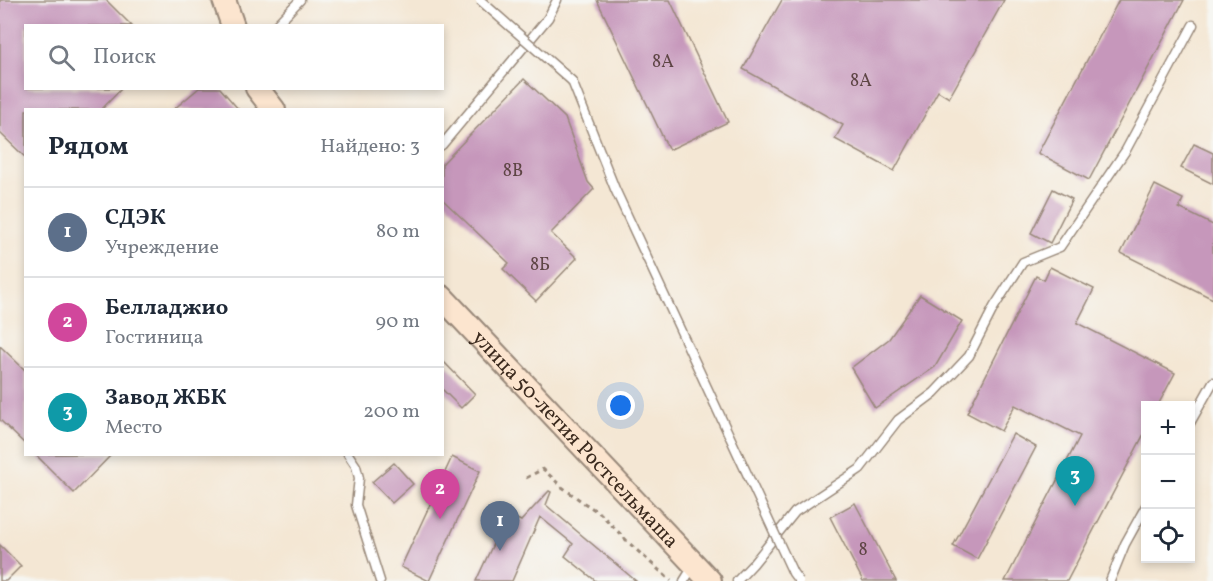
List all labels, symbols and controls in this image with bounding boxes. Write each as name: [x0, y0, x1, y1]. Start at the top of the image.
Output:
search box: [24, 24, 444, 90]
icon: search: [45, 41, 78, 74]
text: Поиск: [93, 42, 156, 73]
house number: 8А: [652, 50, 674, 75]
house number: 8А: [850, 69, 872, 94]
text: Рядом: [48, 129, 128, 165]
text: Найдено: 3: [320, 133, 420, 161]
house number: 8В: [503, 159, 523, 184]
text: СДЭК: [105, 203, 166, 234]
text: 1: [63, 218, 72, 246]
text: 80 m: [376, 218, 420, 246]
text: Учреждение: [105, 234, 219, 262]
house number: 8Б: [530, 253, 550, 278]
text: Белладжио: [105, 293, 228, 324]
text: 2: [62, 308, 73, 336]
text: 90 m: [376, 308, 420, 336]
text: Гостиница: [105, 324, 203, 352]
street label: улица 50-летия Ростсельмаша: [465, 325, 685, 555]
text: Завод ЖБК: [105, 383, 227, 414]
your location: [606, 391, 635, 420]
text: 3: [62, 398, 73, 426]
text: 200 m: [363, 398, 420, 426]
map controls: [1141, 401, 1195, 563]
button: +: [1141, 401, 1195, 455]
text: Место: [105, 414, 162, 442]
button: −: [1141, 455, 1195, 509]
pin: 3: [1056, 456, 1094, 506]
pin: 2: [420, 470, 460, 519]
pin: 1: [480, 502, 520, 551]
button: locate: [1141, 509, 1195, 563]
house number: 8: [858, 538, 868, 563]

